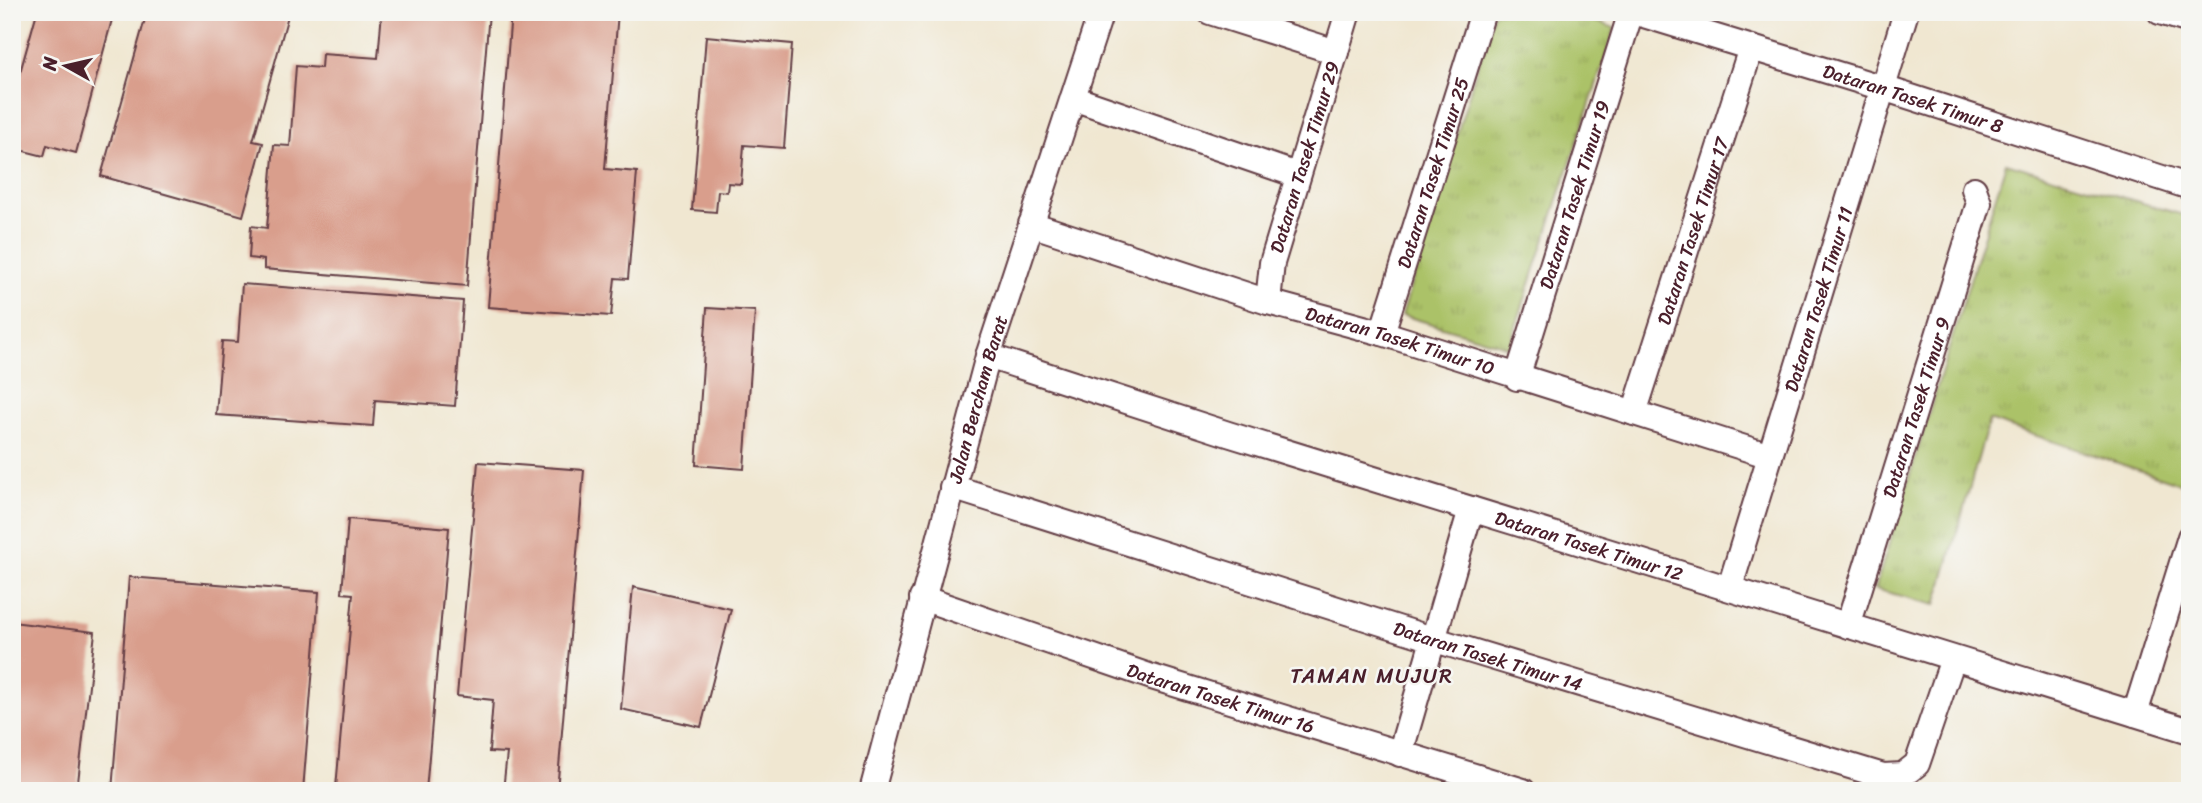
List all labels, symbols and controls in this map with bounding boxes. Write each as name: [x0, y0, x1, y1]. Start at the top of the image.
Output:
north arrow: [32, 32, 102, 102]
text: N: [32, 54, 67, 74]
street label: Dataran Tasek Timur 8: [1819, 54, 2008, 142]
street label: Dataran Tasek Timur 29: [1259, 57, 1349, 257]
street label: Dataran Tasek Timur 25: [1387, 73, 1478, 273]
street label: Dataran Tasek Timur 19: [1529, 96, 1619, 293]
street label: Dataran Tasek Timur 17: [1647, 132, 1738, 329]
street label: Dataran Tasek Timur 11: [1774, 202, 1862, 396]
street label: Dataran Tasek Timur 10: [1302, 296, 1499, 384]
street label: Jalan Bercham Barat: [938, 310, 1017, 488]
street label: Dataran Tasek Timur 9: [1872, 313, 1959, 502]
street label: Dataran Tasek Timur 12: [1491, 501, 1687, 590]
street label: Dataran Tasek Timur 14: [1389, 611, 1587, 700]
street label: Dataran Tasek Timur 16: [1122, 653, 1319, 743]
district label: TAMAN MUJUR: [1290, 657, 1454, 695]

